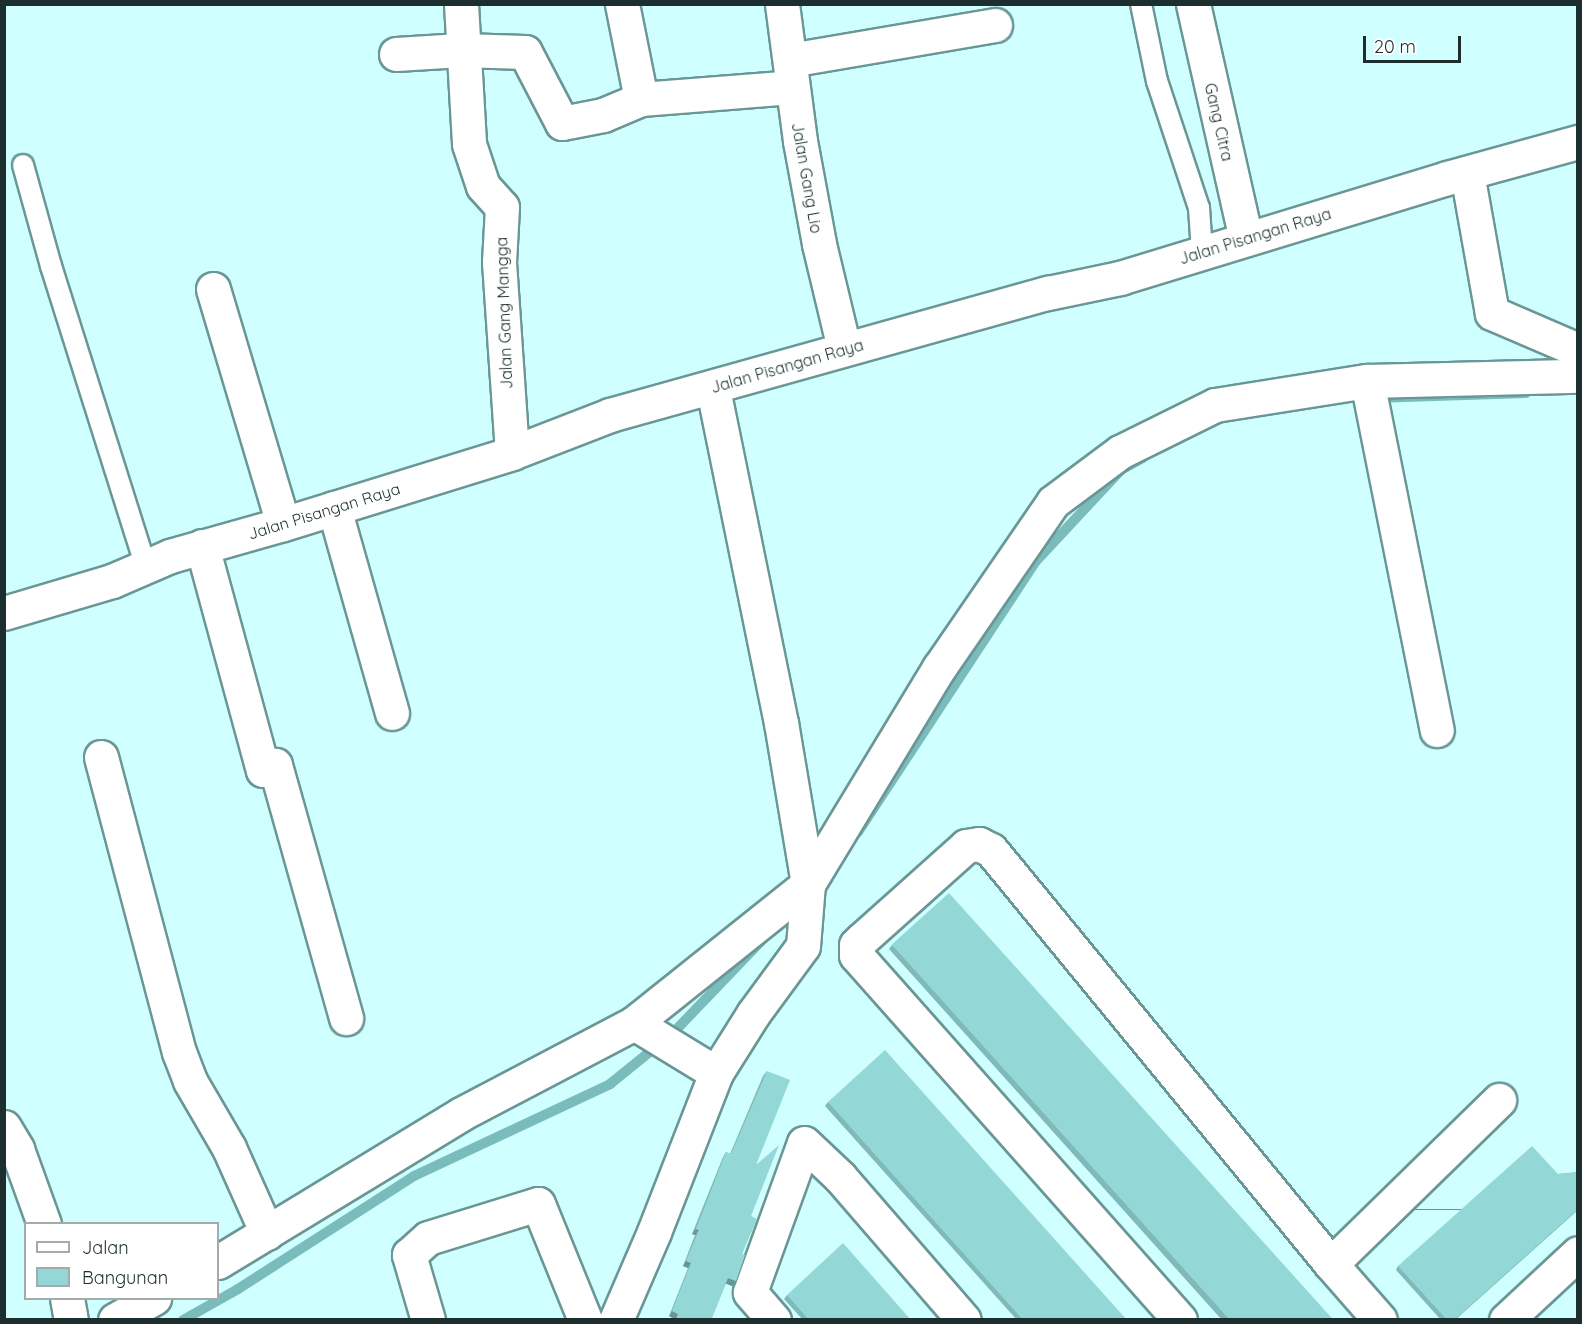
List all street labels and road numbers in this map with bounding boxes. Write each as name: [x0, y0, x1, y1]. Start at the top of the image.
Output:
street label: Gang Citra: [1201, 81, 1237, 163]
street label: Jalan Gang Lio: [788, 121, 826, 235]
street label: Jalan Pisangan Raya: [1177, 204, 1333, 268]
street label: Jalan Gang Mangga: [492, 237, 516, 389]
street label: Jalan Pisangan Raya: [708, 335, 866, 397]
street label: Jalan Pisangan Raya: [246, 479, 402, 543]

